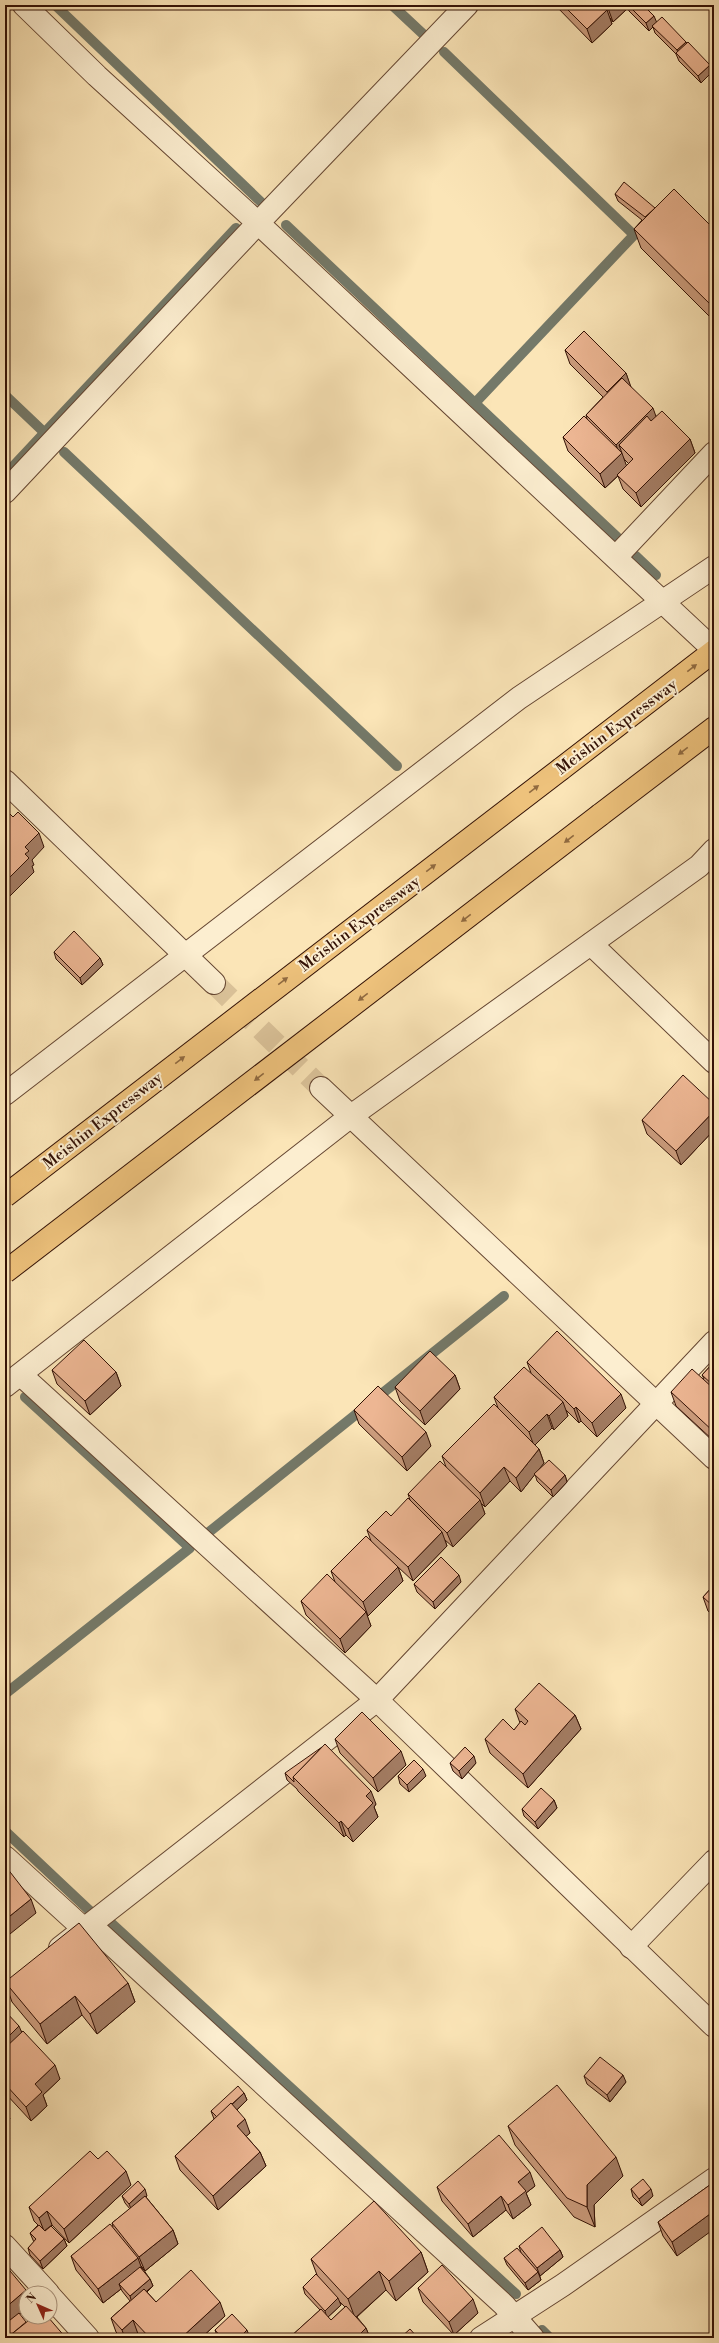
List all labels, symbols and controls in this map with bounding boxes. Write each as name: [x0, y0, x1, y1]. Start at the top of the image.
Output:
one-way arrow: [686, 664, 697, 673]
street label: Meishin Expressway: [552, 675, 681, 779]
one-way arrow: [678, 747, 688, 755]
one-way arrow: [528, 785, 539, 794]
one-way arrow: [563, 835, 574, 843]
one-way arrow: [425, 864, 436, 873]
street label: Meishin Expressway: [295, 872, 424, 976]
one-way arrow: [460, 914, 471, 922]
one-way arrow: [277, 977, 288, 986]
one-way arrow: [357, 993, 368, 1002]
one-way arrow: [174, 1056, 185, 1065]
street label: Meishin Expressway: [39, 1068, 167, 1174]
one-way arrow: [254, 1072, 265, 1081]
north arrow: [18, 2285, 58, 2325]
text: N: [24, 2290, 40, 2307]

